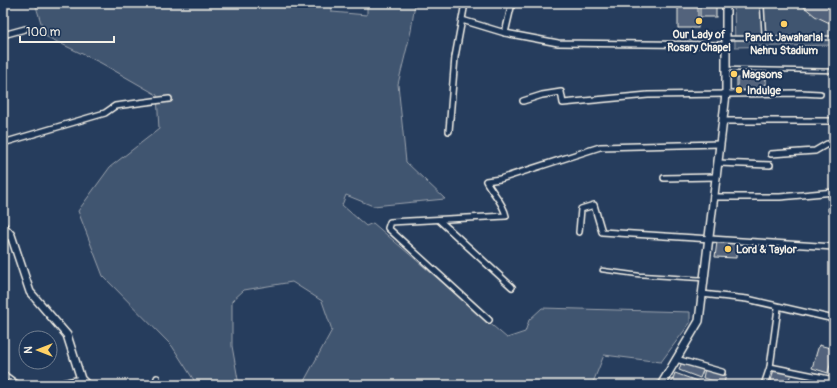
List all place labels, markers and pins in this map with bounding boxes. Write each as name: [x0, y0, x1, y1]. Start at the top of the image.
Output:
marker: Our Lady of Rosary Chapel: [694, 16, 704, 26]
marker: Pandit Jawaharlal Nehru Stadium: [779, 19, 789, 29]
place label: Our Lady of Rosary Chapel: [667, 28, 731, 54]
place label: Pandit Jawaharlal Nehru Stadium: [745, 31, 824, 57]
place label: Magsons: [742, 68, 782, 81]
marker: Magsons: [729, 69, 739, 79]
place label: Indulge: [747, 84, 781, 97]
marker: Indulge: [734, 85, 744, 95]
place label: Lord & Taylor: [736, 243, 798, 256]
marker: Lord & Taylor: [723, 244, 733, 254]

